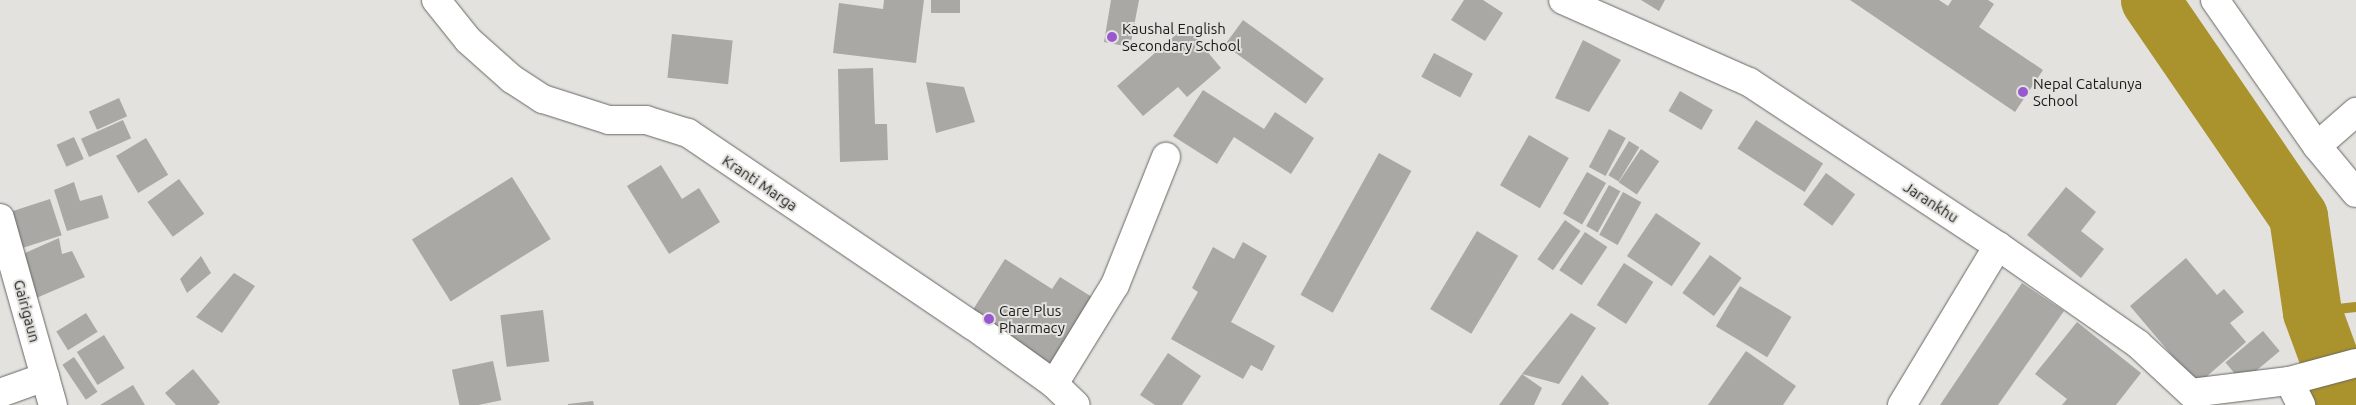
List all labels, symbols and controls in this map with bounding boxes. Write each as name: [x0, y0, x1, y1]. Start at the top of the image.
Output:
place label: Kaushal English Secondary School: [1122, 19, 1240, 54]
marker: Kaushal English Secondary School: [1106, 31, 1118, 43]
place label: Nepal Catalunya School: [2033, 74, 2142, 109]
marker: Nepal Catalunya School: [2017, 86, 2029, 98]
street label: Kranti Marga: [719, 151, 801, 215]
street label: Jarankhu: [1900, 178, 1962, 226]
street label: Gairigaun: [10, 278, 44, 344]
place label: Care Plus Pharmacy: [999, 301, 1065, 336]
marker: Care Plus Pharmacy: [983, 313, 995, 325]

